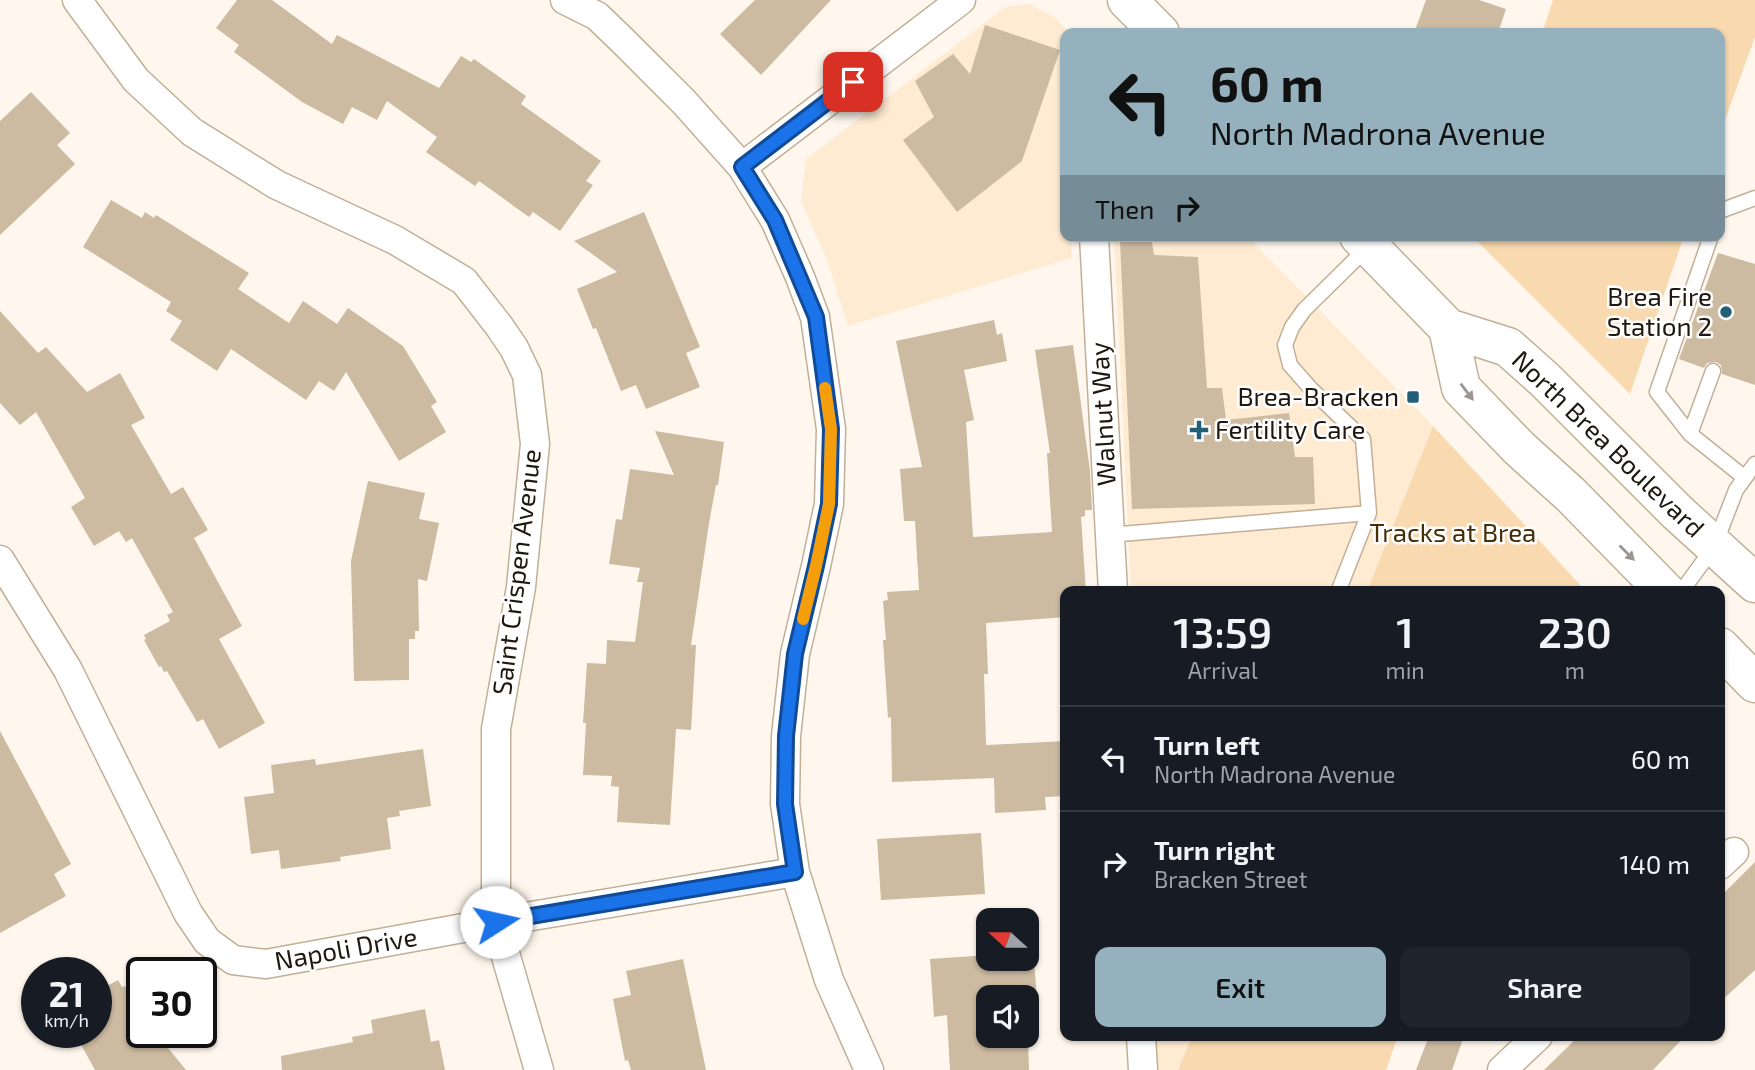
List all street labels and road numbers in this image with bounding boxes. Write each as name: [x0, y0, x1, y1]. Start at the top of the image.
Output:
street label: Walnut Way: [1082, 341, 1121, 487]
street label: North Brea Boulevard: [1507, 343, 1711, 543]
street label: Saint Crispen Avenue: [485, 447, 546, 697]
street label: Napoli Drive: [272, 920, 419, 975]

